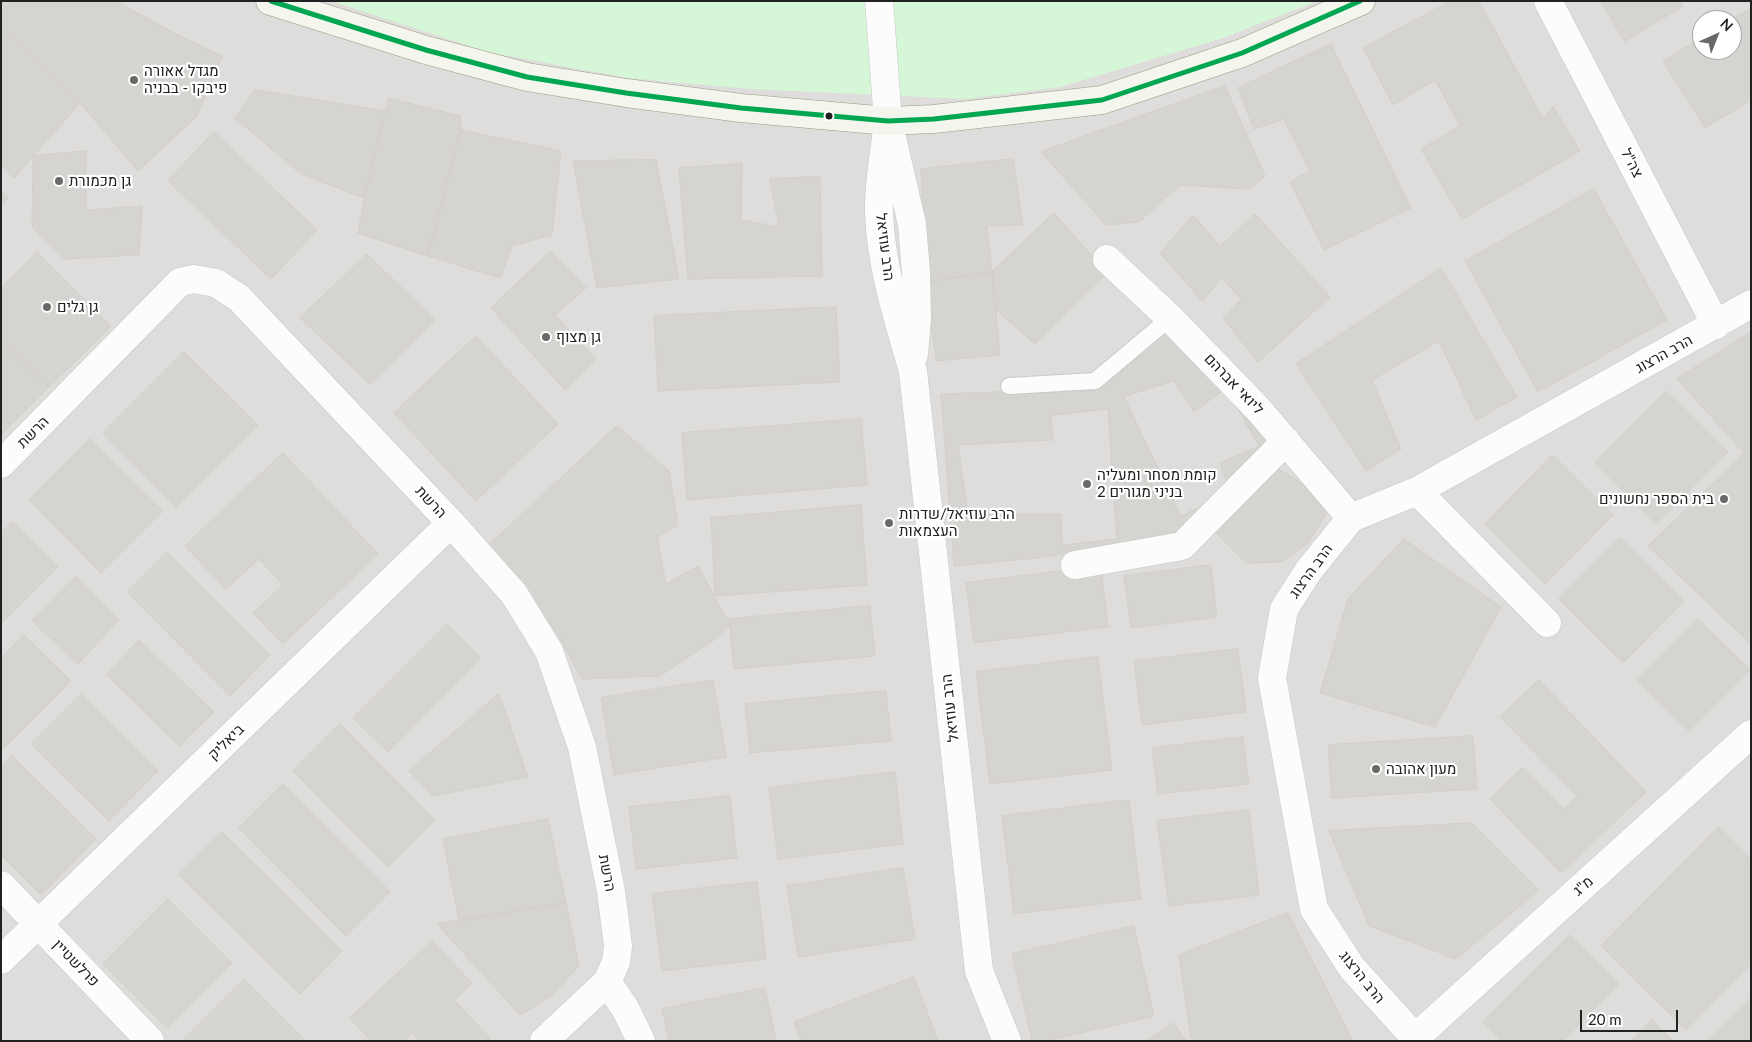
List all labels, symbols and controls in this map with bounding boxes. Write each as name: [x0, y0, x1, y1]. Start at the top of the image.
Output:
north arrow: [1692, 10, 1742, 60]
text: N: [1717, 15, 1737, 34]
place label: מגדל אאורה פיבקו - בבניה: [144, 62, 227, 97]
marker: מגדל אאורה פיבקו - בבניה: [128, 74, 140, 86]
unlabelled marker: [824, 111, 834, 121]
street label: צה"ל: [1617, 145, 1647, 181]
place label: גן מכמורת: [69, 172, 131, 190]
marker: גן מכמורת: [53, 175, 65, 187]
street label: הרב עוזיאל: [872, 212, 898, 282]
place label: גן גלים: [57, 298, 99, 316]
marker: גן גלים: [41, 301, 53, 313]
place label: גן מצוף: [556, 328, 601, 346]
marker: גן מצוף: [540, 331, 552, 343]
street label: הרב הרצוג: [1632, 331, 1696, 377]
street label: ליואי אברהם: [1200, 350, 1268, 418]
street label: הרשת: [13, 412, 53, 452]
place label: קומת מסחר ומעליה 2 בניני מגורים: [1097, 466, 1217, 501]
marker: קומת מסחר ומעליה 2 בניני מגורים: [1081, 478, 1093, 490]
street label: הרשת: [412, 482, 450, 522]
place label: בית הספר נחשונים: [1599, 490, 1714, 508]
marker: בית הספר נחשונים: [1718, 493, 1730, 505]
place label: הרב עוזיאל/שדרות העצמאות: [899, 505, 1015, 540]
marker: הרב עוזיאל/שדרות העצמאות: [883, 517, 895, 529]
street label: הרב הרצוג: [1285, 540, 1337, 602]
street label: הרב עוזיאל: [937, 673, 963, 743]
street label: ביאליק: [204, 720, 248, 764]
place label: מעון אהובה: [1386, 760, 1456, 778]
marker: מעון אהובה: [1370, 763, 1382, 775]
street label: הרשת: [595, 853, 619, 893]
street label: מ"ג: [1569, 872, 1597, 900]
street label: פרלשטיין: [49, 936, 103, 990]
street label: הרב הרצוג: [1335, 947, 1389, 1007]
scale bar: [1582, 1000, 1680, 1032]
text: 20 m: [1588, 1010, 1622, 1028]

